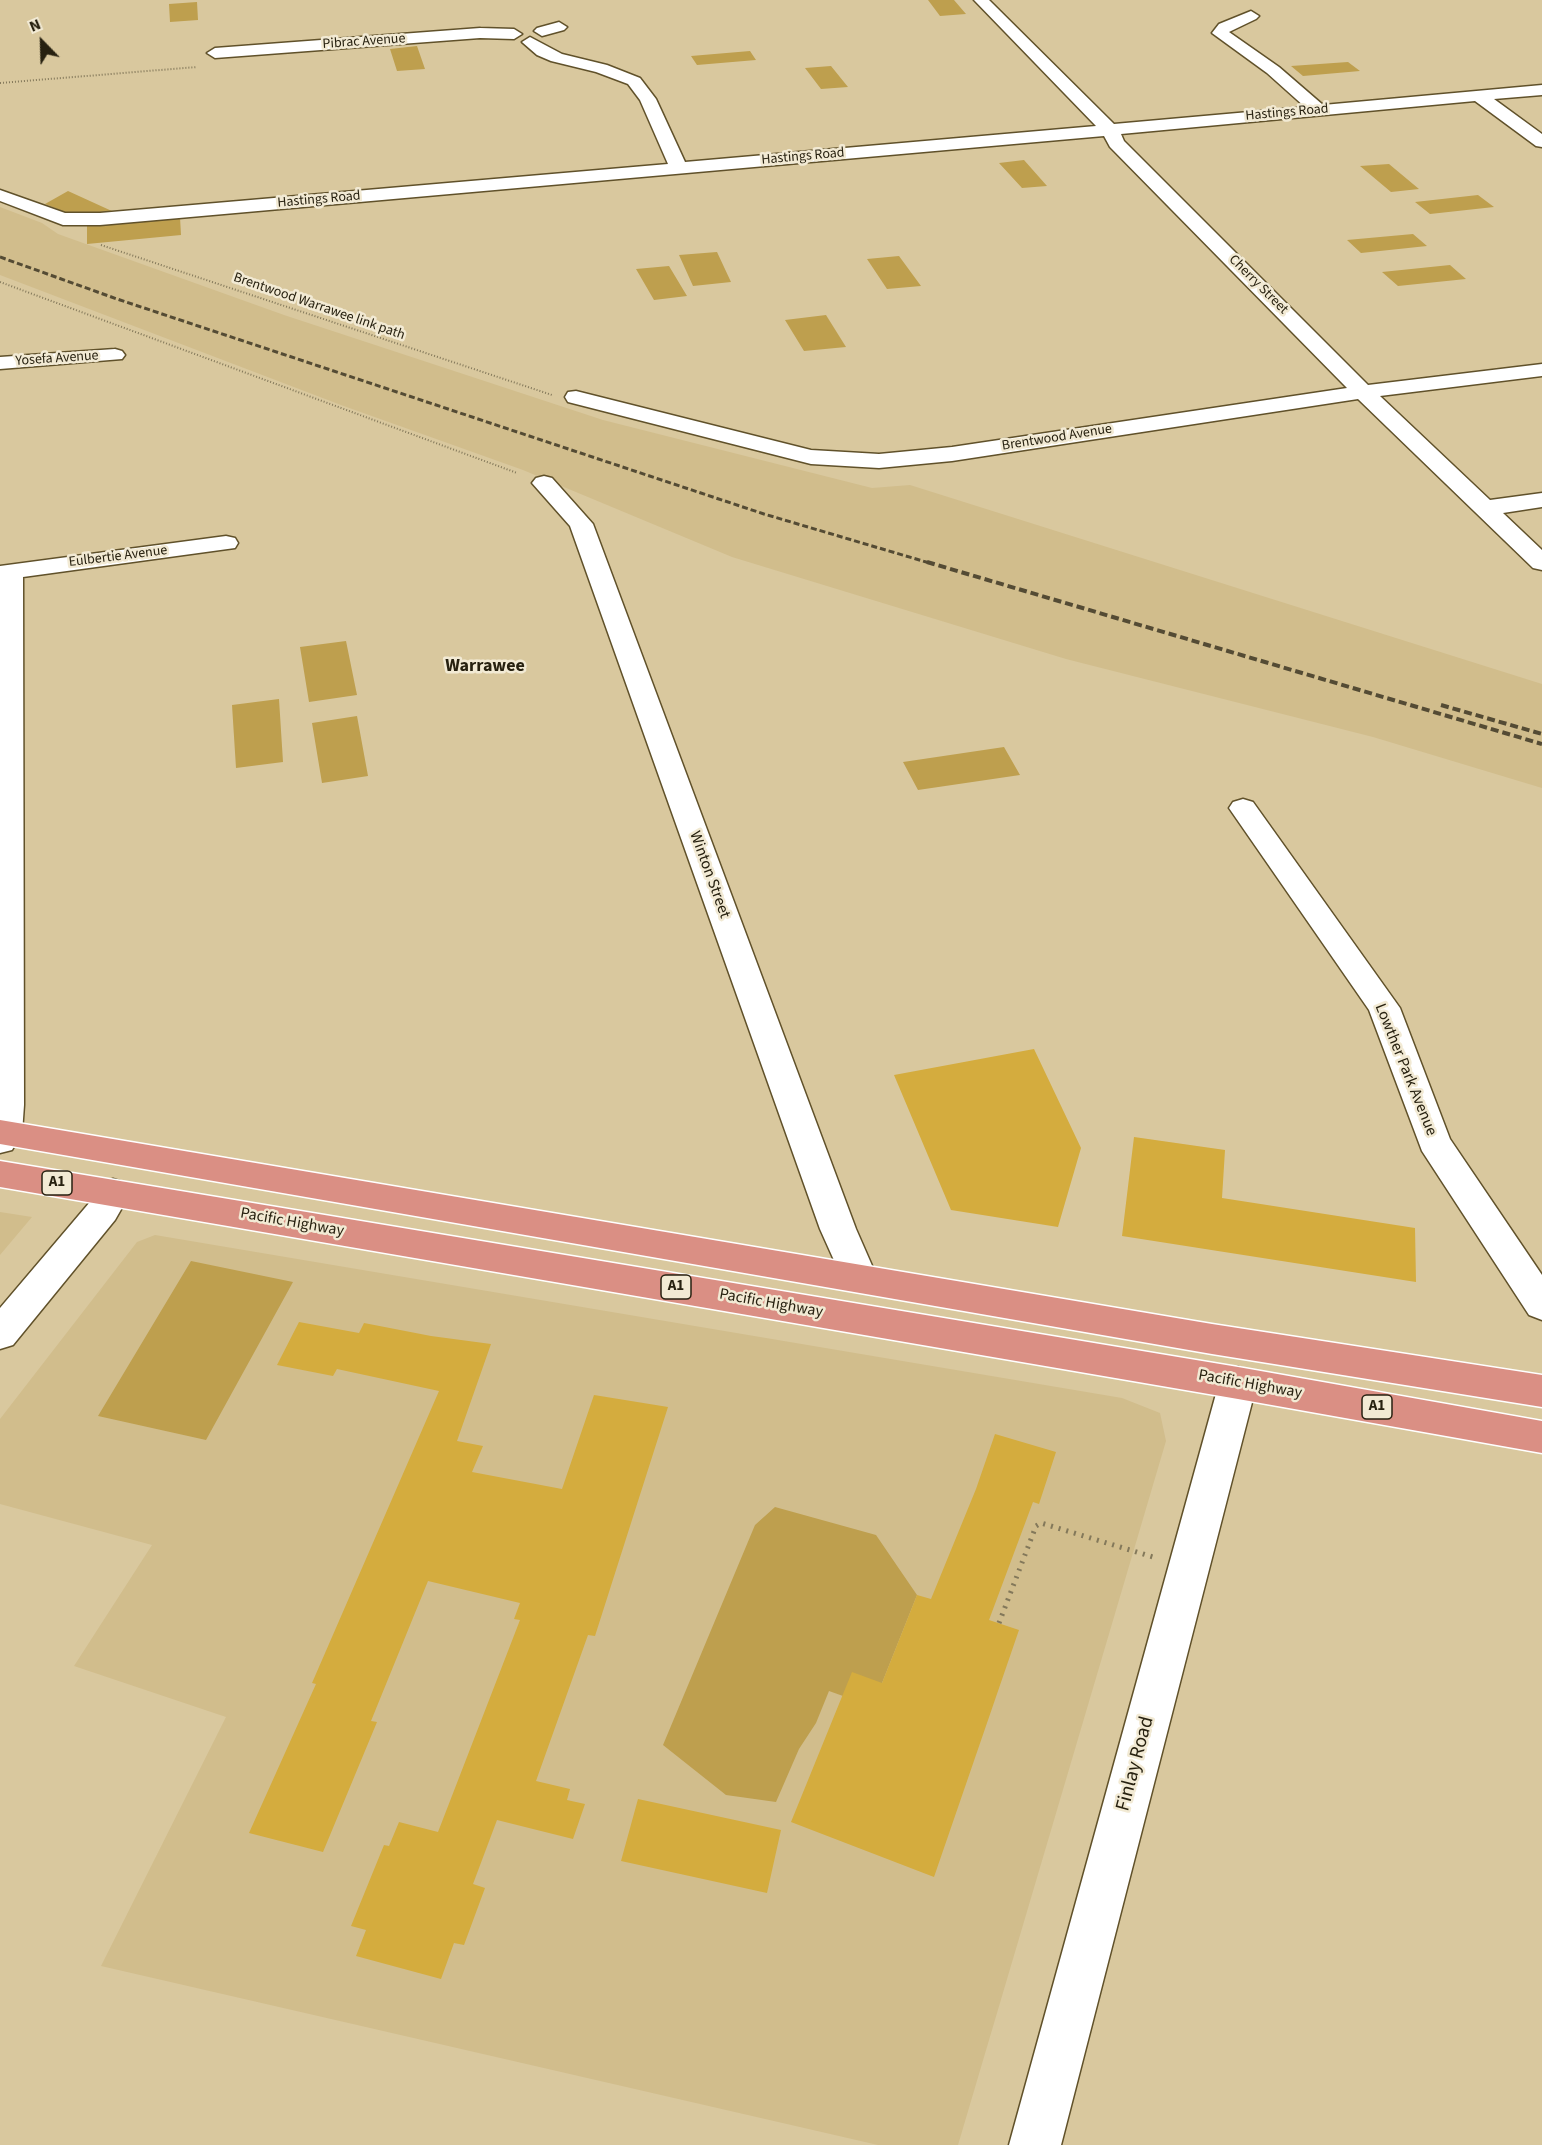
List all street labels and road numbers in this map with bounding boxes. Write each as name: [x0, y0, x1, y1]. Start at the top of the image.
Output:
street label: Pibrac Avenue: [322, 31, 406, 53]
street label: Hastings Road: [1245, 101, 1329, 125]
street label: Hastings Road: [761, 145, 845, 169]
street label: Hastings Road: [277, 188, 361, 212]
street label: Cherry Street: [1225, 252, 1291, 318]
street label: Brentwood Warrawee link path: [231, 270, 407, 344]
street label: Yosefa Avenue: [15, 348, 99, 370]
street label: Brentwood Avenue: [1001, 421, 1113, 455]
street label: Eulbertie Avenue: [68, 543, 168, 571]
street label: Winton Street: [684, 829, 734, 921]
street label: Lowther Park Avenue: [1370, 1001, 1440, 1139]
road number: A1: [42, 1171, 72, 1195]
street label: Pacific Highway: [239, 1204, 345, 1242]
road number: A1: [661, 1275, 691, 1299]
street label: Pacific Highway: [718, 1285, 824, 1323]
street label: Pacific Highway: [1197, 1366, 1303, 1404]
road number: A1: [1362, 1395, 1392, 1419]
street label: Finlay Road: [1112, 1714, 1160, 1814]

